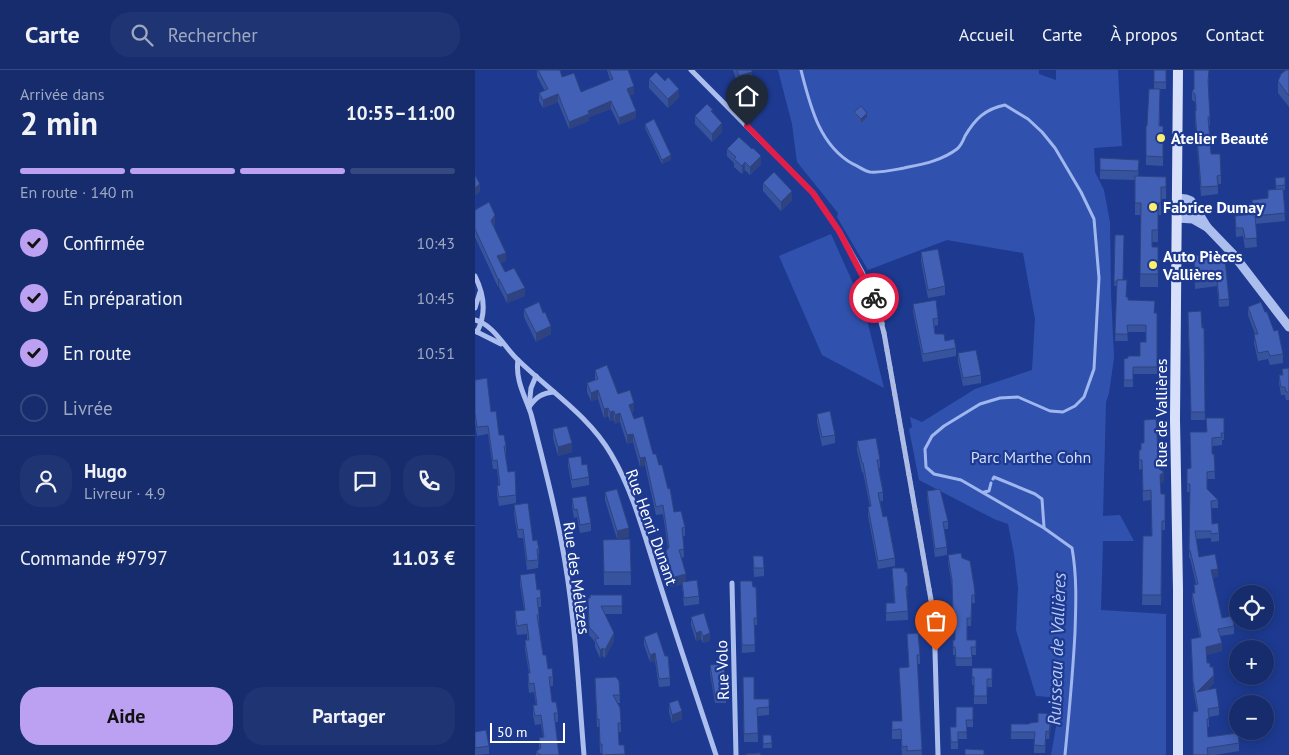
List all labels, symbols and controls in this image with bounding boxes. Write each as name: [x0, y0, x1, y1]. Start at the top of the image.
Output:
search box: [110, 12, 460, 57]
text: Carte: [25, 19, 80, 50]
icon: search: [128, 21, 156, 49]
text: Rechercher: [168, 23, 258, 47]
text: Accueil: [959, 23, 1014, 46]
text: Carte: [1042, 23, 1083, 46]
text: À propos: [1111, 23, 1178, 46]
text: Contact: [1206, 23, 1264, 46]
pin: [726, 75, 768, 126]
icon: home: [733, 82, 761, 110]
text: Arrivée dans: [20, 84, 104, 104]
text: 10:55–11:00: [346, 101, 455, 125]
text: 2 min: [20, 102, 98, 144]
place label: Atelier Beauté: [1171, 128, 1268, 148]
marker: Atelier Beauté: [1155, 132, 1167, 144]
text: En route · 140 m: [20, 182, 134, 202]
place label: Fabrice Dumay: [1163, 197, 1264, 217]
marker: Fabrice Dumay: [1147, 201, 1159, 213]
icon: check: [20, 229, 48, 257]
text: Confirmée: [63, 231, 145, 255]
text: 10:43: [417, 233, 455, 253]
place label: Auto Pièces Vallières: [1162, 246, 1243, 284]
marker: Auto Pièces Vallières: [1147, 259, 1159, 271]
courier: [849, 273, 899, 323]
icon: check: [20, 284, 48, 312]
icon: bike: [860, 284, 888, 312]
text: En préparation: [63, 286, 183, 310]
text: 10:45: [417, 288, 455, 308]
icon: check: [20, 339, 48, 367]
text: En route: [63, 341, 131, 365]
text: 10:51: [417, 343, 455, 363]
street label: Rue de Vallières: [1151, 358, 1171, 468]
text: Livrée: [63, 396, 113, 420]
park label: Parc Marthe Cohn: [971, 447, 1091, 467]
button: person: [20, 455, 72, 507]
button: chat: [339, 455, 391, 507]
button: phone: [403, 455, 455, 507]
text: Hugo: [84, 459, 127, 483]
street label: Rue Henri Dunant: [622, 466, 682, 588]
text: Livreur · 4.9: [84, 483, 166, 503]
street label: Rue des Mélèzes: [559, 521, 595, 636]
text: Commande #9797: [20, 546, 168, 570]
text: 11.03 €: [392, 546, 455, 570]
water label: Ruisseau de Vallières: [1042, 571, 1071, 726]
map controls: [1229, 585, 1274, 740]
button: locate: [1229, 585, 1274, 630]
pin: [915, 600, 957, 651]
icon: bag: [922, 607, 950, 635]
street label: Rue Volo: [711, 640, 733, 700]
button: +: [1229, 640, 1274, 685]
button: Aide: [20, 687, 233, 745]
button: Partager: [243, 687, 455, 745]
button: −: [1229, 695, 1274, 740]
scale bar: [490, 720, 565, 743]
text: 50 m: [497, 723, 527, 741]

